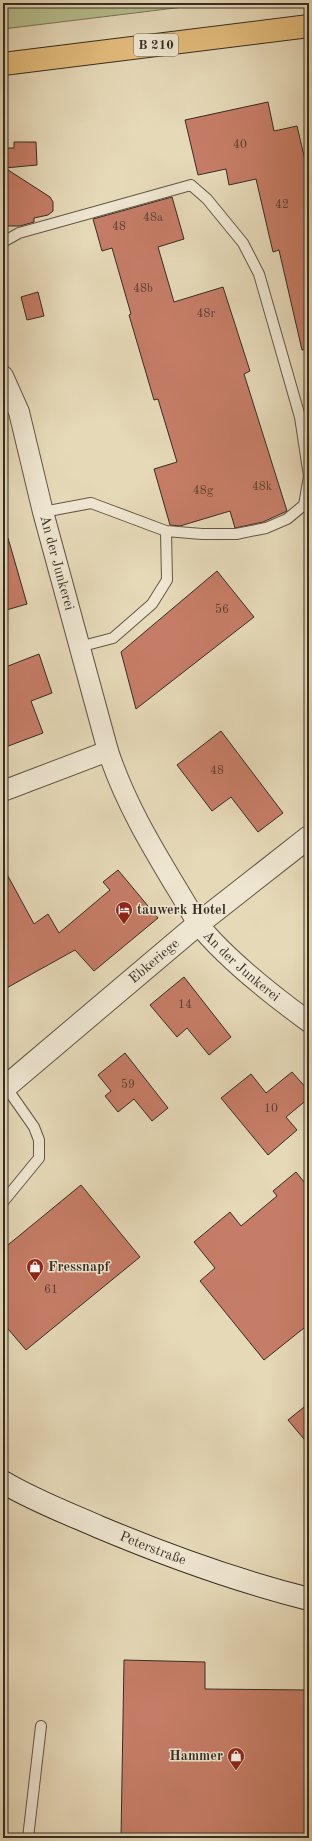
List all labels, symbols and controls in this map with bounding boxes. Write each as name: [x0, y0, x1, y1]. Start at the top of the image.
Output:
road number: B 210: [134, 34, 178, 56]
house number: 40: [233, 139, 247, 151]
house number: 42: [275, 199, 289, 211]
house number: 48a: [143, 212, 163, 224]
house number: 48: [112, 221, 126, 233]
house number: 48b: [133, 283, 153, 295]
house number: 48r: [197, 308, 215, 320]
house number: 48k: [252, 481, 272, 493]
house number: 48g: [193, 485, 214, 497]
street label: An der Junkerei: [37, 514, 77, 612]
house number: 56: [215, 603, 229, 616]
house number: 48: [210, 765, 224, 777]
hotel icon: tauwerk Hotel: [114, 900, 134, 925]
place label: tauwerk Hotel: [137, 903, 226, 917]
street label: An der Junkerei: [200, 928, 282, 1004]
street label: Ebkeriege: [127, 936, 182, 986]
house number: 14: [178, 999, 192, 1011]
house number: 59: [121, 1078, 135, 1091]
house number: 10: [264, 1103, 278, 1115]
shop icon: Fressnapf: [25, 1257, 45, 1282]
place label: Fressnapf: [48, 1260, 111, 1274]
house number: 61: [44, 1284, 58, 1296]
street label: Peterstraße: [118, 1529, 188, 1568]
shop icon: Hammer: [226, 1746, 246, 1771]
place label: Hammer: [169, 1749, 223, 1763]

